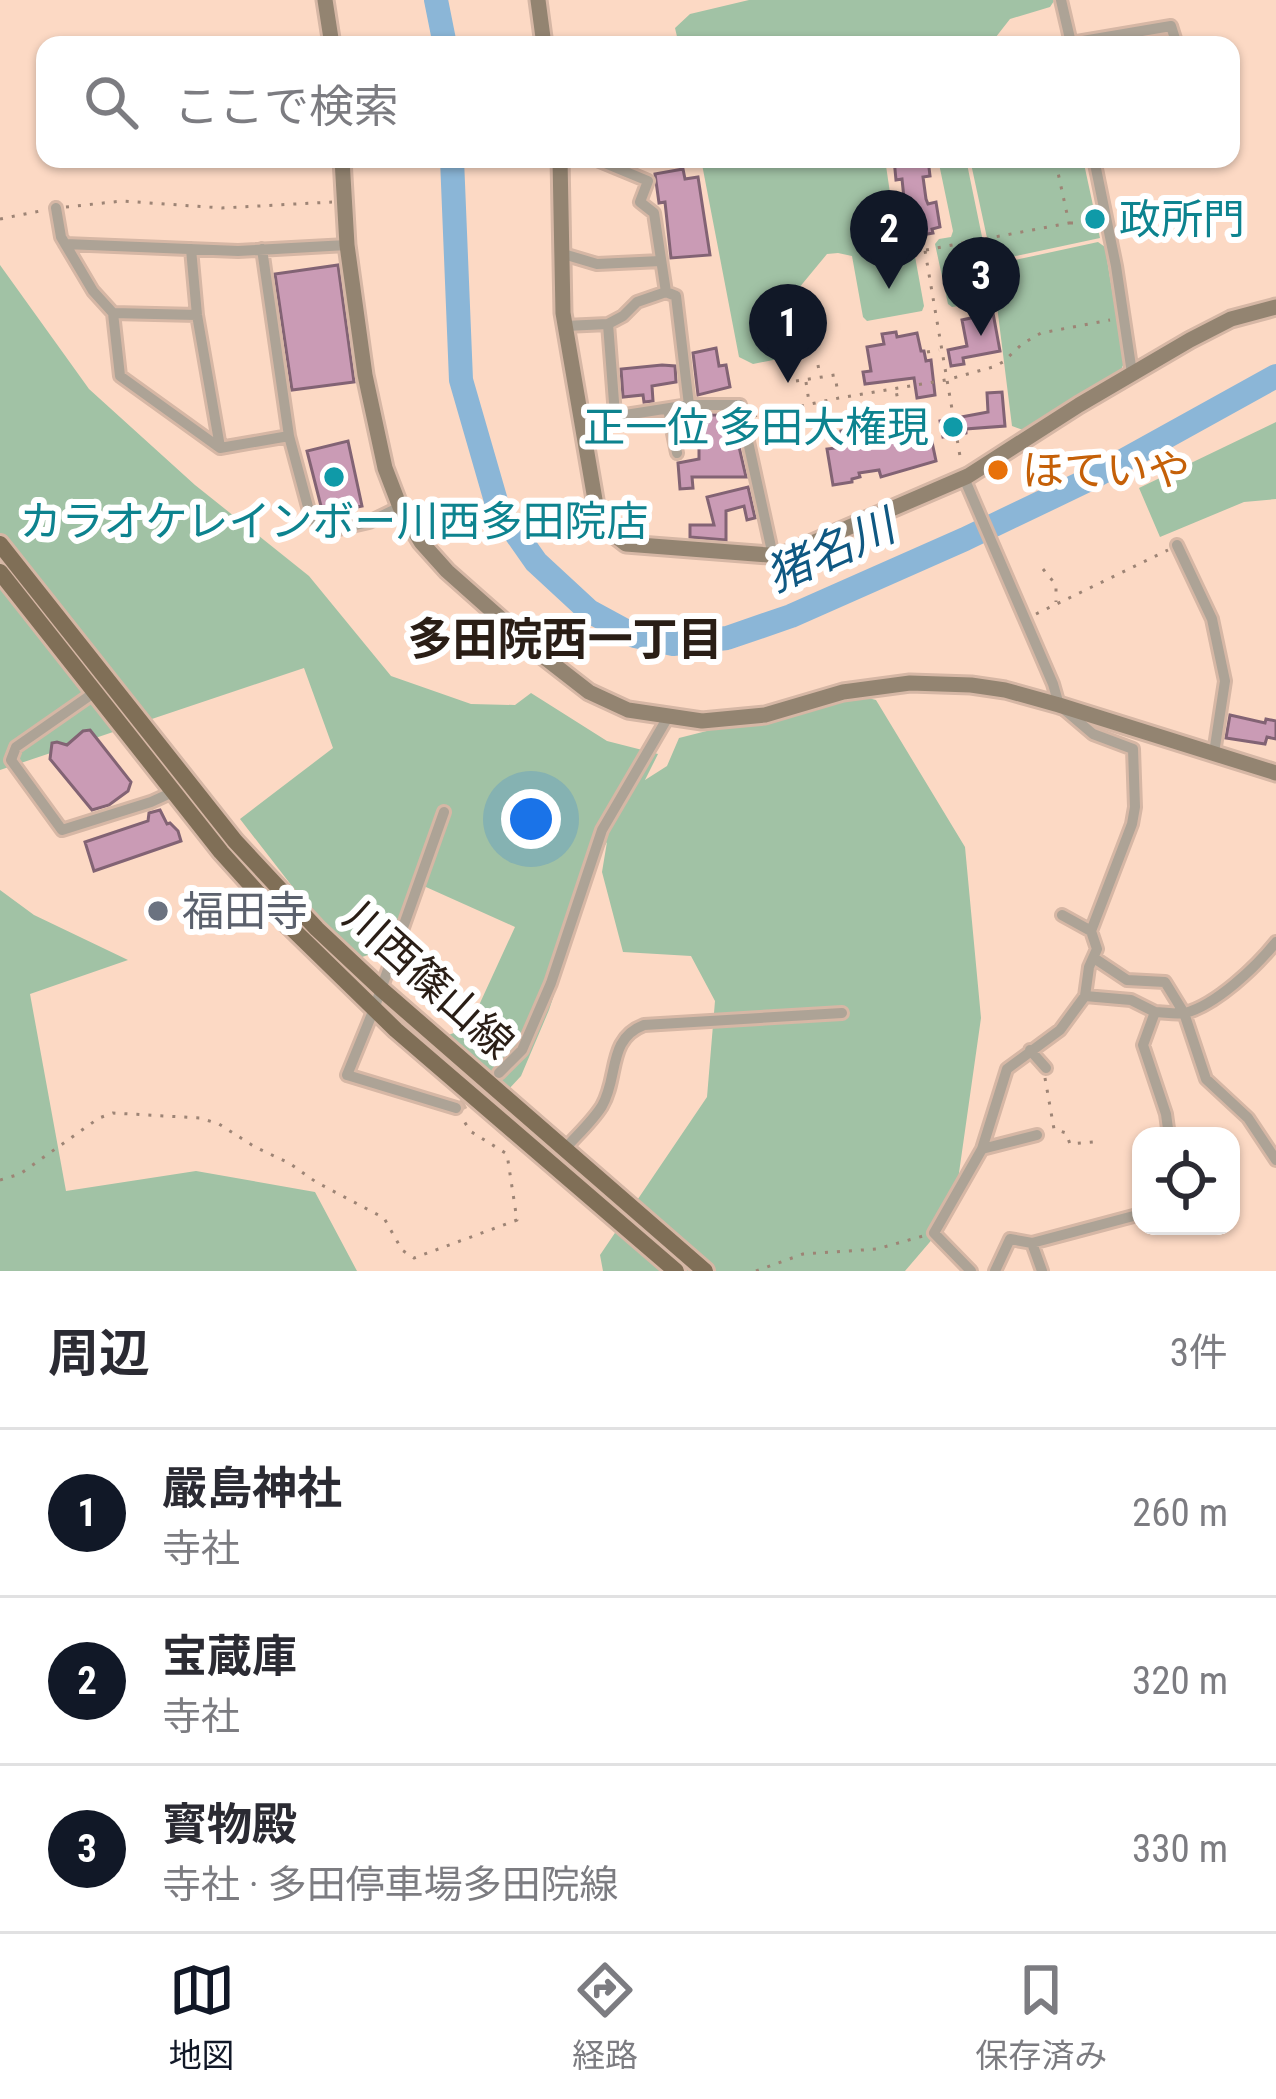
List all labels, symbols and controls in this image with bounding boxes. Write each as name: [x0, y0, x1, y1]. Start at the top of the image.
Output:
search box: [36, 36, 1240, 168]
icon: search: [78, 69, 144, 135]
text: ここで検索: [174, 80, 399, 133]
pin: 2: [850, 190, 928, 289]
place label: 政所門: [1119, 195, 1245, 244]
marker: 政所門: [1082, 206, 1108, 232]
pin: 3: [942, 237, 1020, 336]
pin: 1: [749, 284, 827, 383]
place label: 正一位 多田大権現: [583, 403, 929, 452]
marker: 正一位 多田大権現: [940, 414, 966, 440]
place label: ほていや: [1022, 446, 1190, 495]
marker: ほていや: [985, 457, 1011, 483]
marker: カラオケレインボー川西多田院店: [321, 464, 347, 490]
place label: カラオケレインボー川西多田院店: [19, 497, 649, 546]
water label: 猪名川: [758, 498, 906, 603]
district label: 多田院西一丁目: [407, 613, 723, 666]
your location: [501, 789, 561, 849]
place label: 福田寺: [182, 887, 308, 936]
street label: 川西篠山線: [335, 892, 523, 1068]
marker: 福田寺: [145, 898, 171, 924]
map controls: [1132, 1127, 1240, 1235]
button: locate: [1132, 1127, 1240, 1235]
text: 周辺: [48, 1324, 150, 1383]
text: 3件: [1170, 1330, 1228, 1376]
text: 嚴島神社: [162, 1462, 342, 1515]
text: 1: [77, 1490, 97, 1536]
text: 260 m: [1132, 1490, 1228, 1536]
text: 寺社: [162, 1526, 240, 1572]
text: 宝蔵庫: [162, 1630, 297, 1683]
text: 2: [77, 1658, 97, 1704]
text: 320 m: [1132, 1658, 1228, 1704]
text: 寺社: [162, 1694, 240, 1740]
text: 寳物殿: [162, 1798, 297, 1851]
text: 3: [77, 1826, 97, 1872]
text: 330 m: [1132, 1826, 1228, 1872]
text: 寺社 · 多田停車場多田院線: [162, 1862, 618, 1908]
tab: 地図: [169, 1957, 235, 2077]
tab: 経路: [572, 1957, 638, 2077]
tab: 保存済み: [975, 1957, 1107, 2077]

